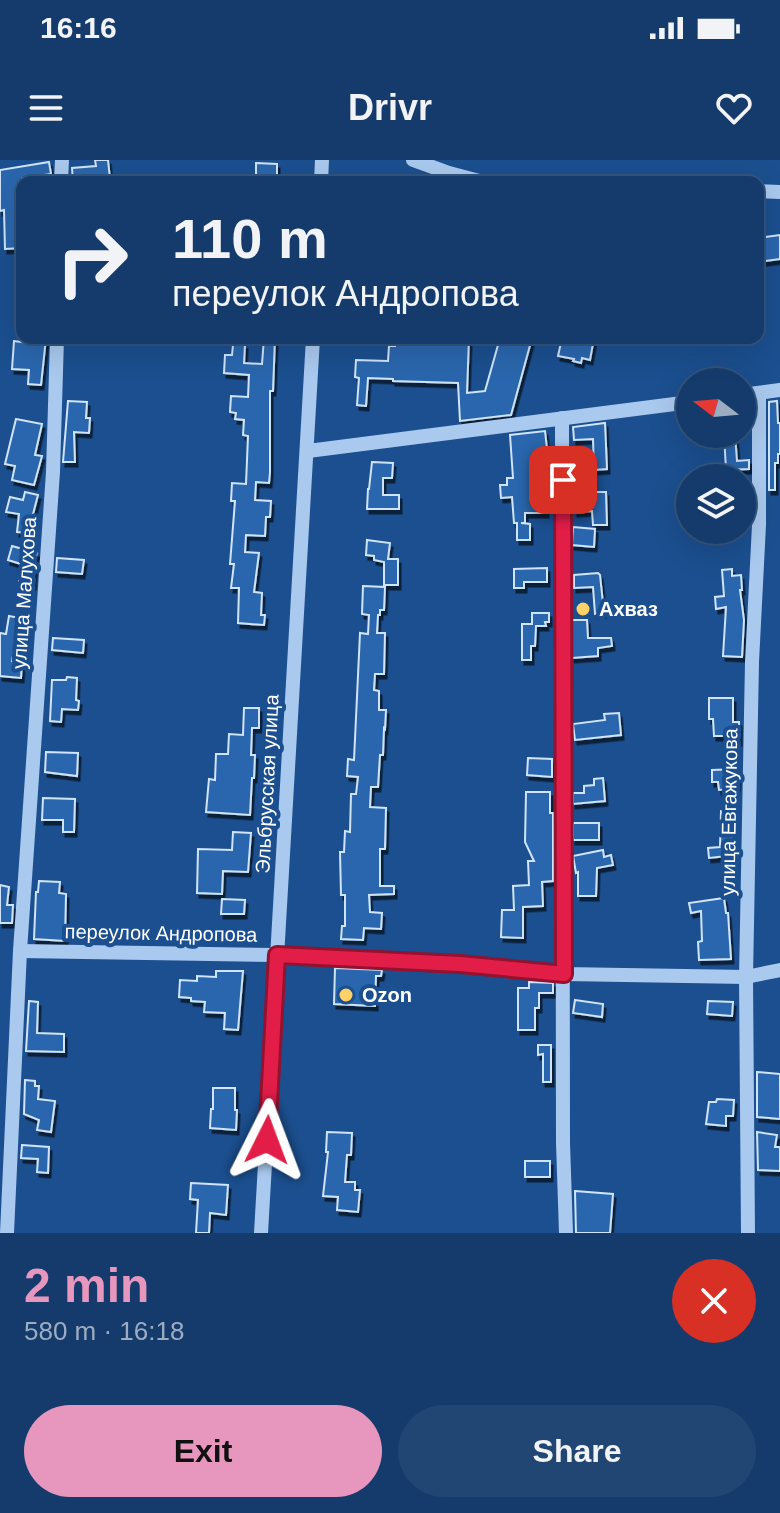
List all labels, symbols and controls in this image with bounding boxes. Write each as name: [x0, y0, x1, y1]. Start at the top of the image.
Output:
text: 16:16: [40, 11, 117, 44]
icon: menu: [24, 86, 68, 130]
icon: heart: [712, 86, 756, 130]
text: Drivr: [348, 87, 432, 128]
text: 110 m: [172, 207, 328, 270]
icon: right: [40, 208, 144, 312]
text: переулок Андропова: [172, 273, 519, 314]
north arrow: [676, 368, 756, 448]
map controls: [676, 368, 756, 544]
pin: [529, 446, 597, 514]
icon: arrive: [541, 458, 585, 502]
button: layers: [676, 464, 756, 544]
street label: улица Малухова: [8, 515, 40, 670]
place label: Ахваз: [599, 598, 658, 620]
marker: Ахваз: [574, 600, 592, 618]
street label: Эльбрусская улица: [251, 693, 283, 874]
street label: улица Евгажукова: [717, 727, 741, 896]
street label: переулок Андропова: [65, 920, 258, 946]
place label: Ozon: [362, 984, 412, 1006]
marker: Ozon: [337, 986, 355, 1004]
position arrow: [225, 1098, 309, 1182]
text: 2 min: [24, 1259, 149, 1312]
button: close: [672, 1259, 756, 1343]
text: 580 m · 16:18: [24, 1316, 184, 1346]
button: Exit: [24, 1405, 382, 1497]
button: Share: [398, 1405, 756, 1497]

